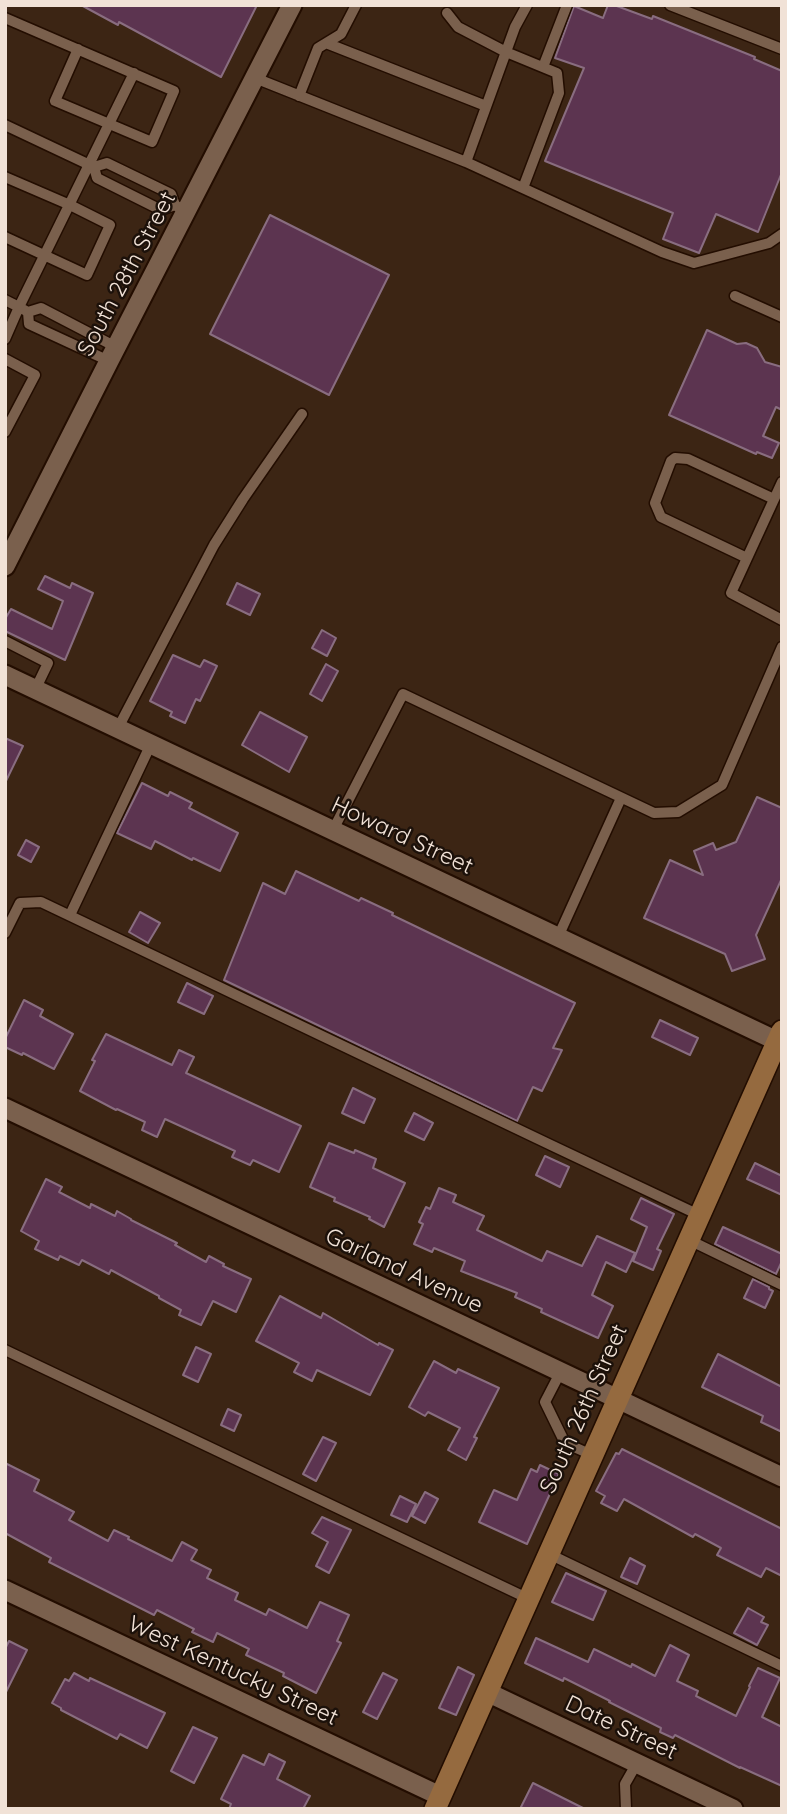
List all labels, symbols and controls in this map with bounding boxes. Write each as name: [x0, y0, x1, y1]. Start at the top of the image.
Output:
street label: South 28th Street: [72, 187, 182, 361]
street label: Howard Street: [327, 791, 477, 881]
street label: Garland Avenue: [321, 1222, 487, 1320]
street label: South 26th Street: [534, 1320, 634, 1498]
street label: West Kentucky Street: [124, 1610, 342, 1732]
street label: Date Street: [561, 1690, 681, 1766]

